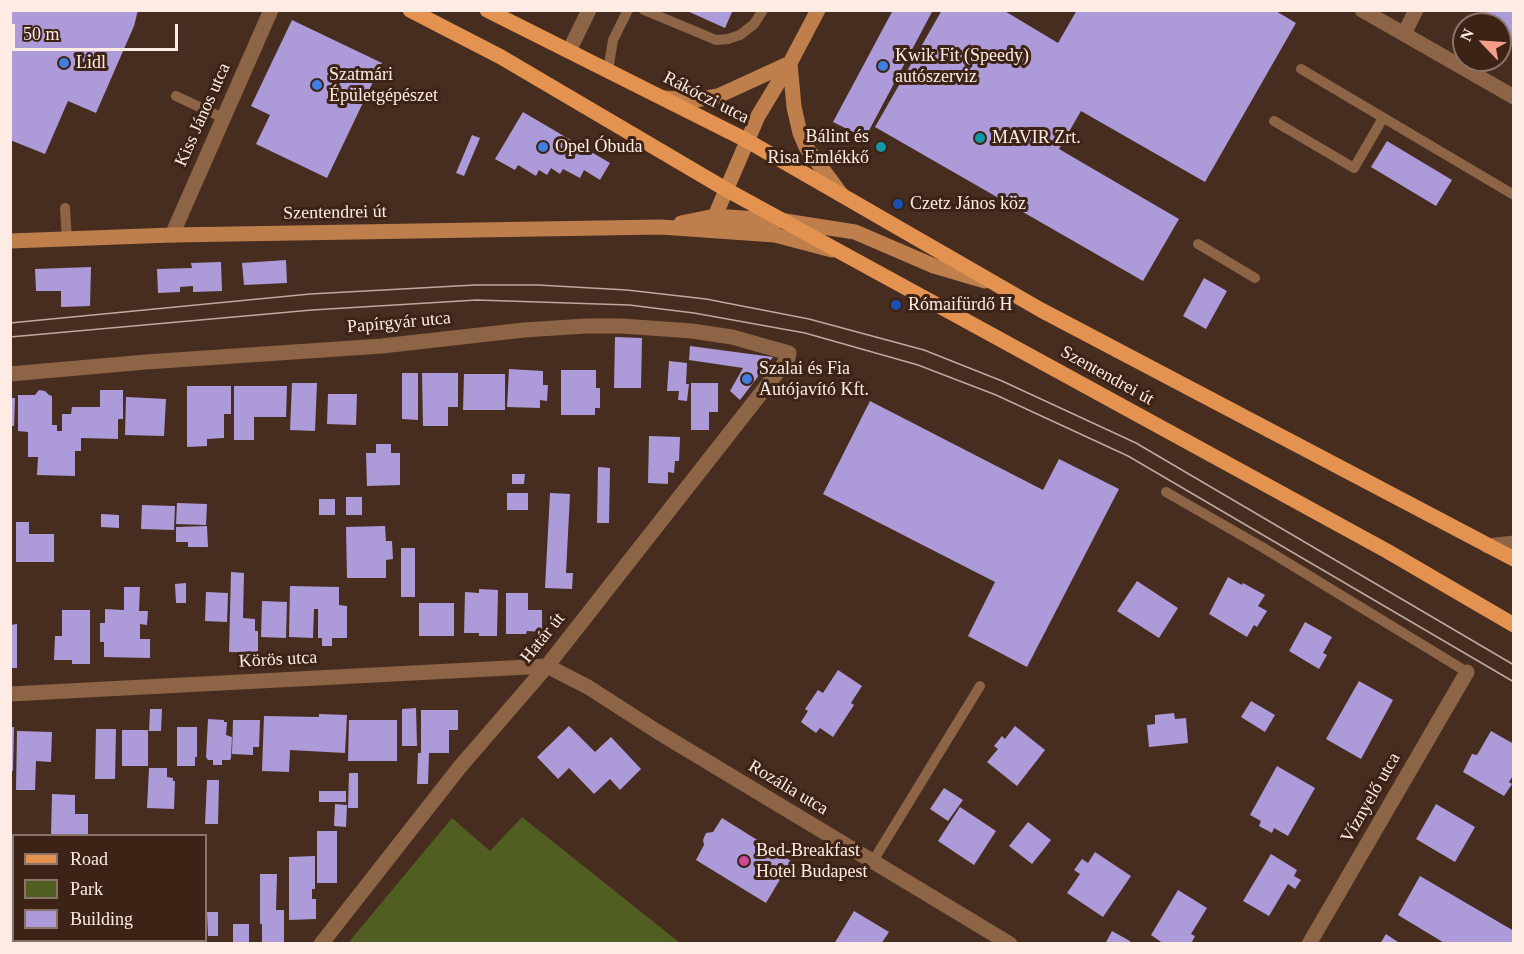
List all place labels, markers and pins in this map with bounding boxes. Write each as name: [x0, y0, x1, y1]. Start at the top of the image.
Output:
place label: Kwik Fit (Speedy) autószerviz: [895, 45, 1029, 88]
place label: Lidl: [76, 52, 106, 74]
marker: Lidl: [57, 56, 71, 70]
marker: Kwik Fit (Speedy) autószerviz: [876, 59, 890, 73]
place label: Szatmári Épületgépészet: [329, 64, 438, 106]
marker: Szatmári Épületgépészet: [310, 78, 324, 92]
place label: Bálint és Risa Emlékkő: [768, 126, 869, 168]
place label: MAVIR Zrt.: [992, 127, 1081, 149]
marker: MAVIR Zrt.: [973, 131, 987, 145]
place label: Opel Óbuda: [555, 136, 642, 158]
marker: Opel Óbuda: [536, 140, 550, 154]
marker: Bálint és Risa Emlékkő: [874, 140, 888, 154]
place label: Czetz János köz: [910, 193, 1026, 215]
marker: Czetz János köz: [891, 197, 905, 211]
place label: Rómaifürdő H: [908, 294, 1012, 316]
marker: Rómaifürdő H: [889, 298, 903, 312]
place label: Szalai és Fia Autójavító Kft.: [759, 358, 869, 400]
marker: Szalai és Fia Autójavító Kft.: [740, 372, 754, 386]
place label: Bed-Breakfast Hotel Budapest: [756, 840, 867, 882]
marker: Bed-Breakfast Hotel Budapest: [737, 854, 751, 868]

